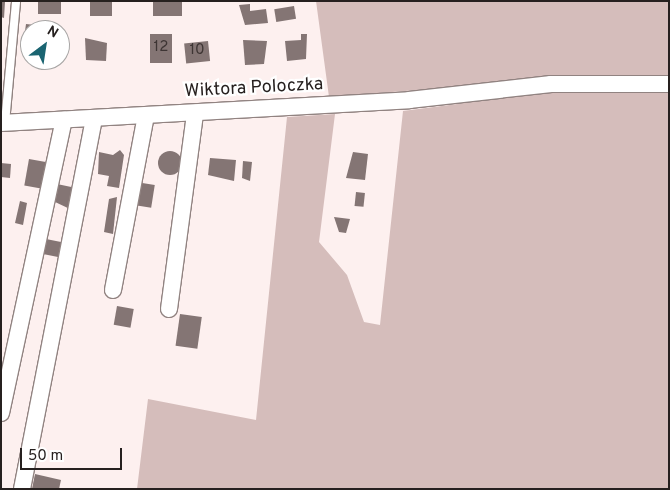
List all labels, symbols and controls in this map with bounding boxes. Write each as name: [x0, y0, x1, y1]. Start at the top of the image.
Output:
north arrow: [20, 20, 70, 70]
text: N: [44, 23, 61, 42]
house number: 12: [154, 39, 168, 57]
house number: 10: [189, 42, 205, 60]
street label: Wiktora Poloczka: [184, 75, 324, 103]
scale bar: [22, 438, 125, 470]
text: 50 m: [28, 447, 63, 466]

